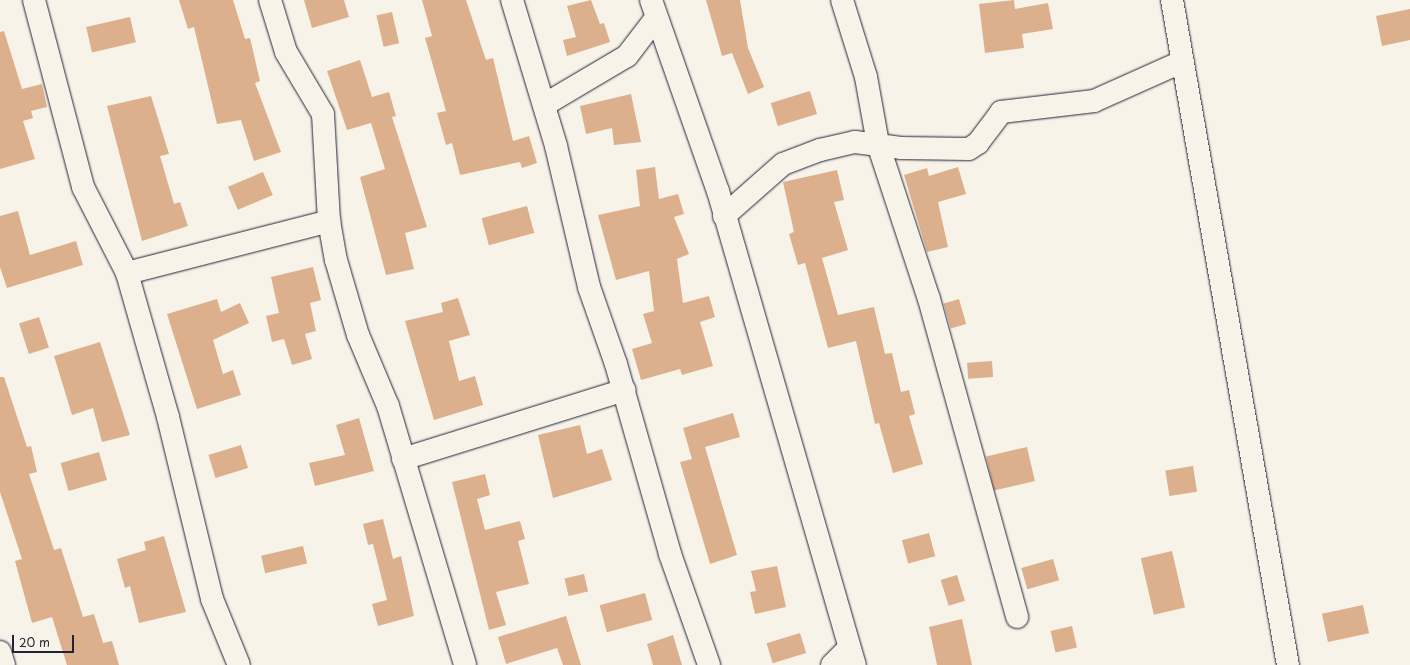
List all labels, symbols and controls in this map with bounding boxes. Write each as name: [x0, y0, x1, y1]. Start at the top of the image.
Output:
scale bar: [14, 627, 76, 653]
text: 20 m: [19, 633, 50, 651]

